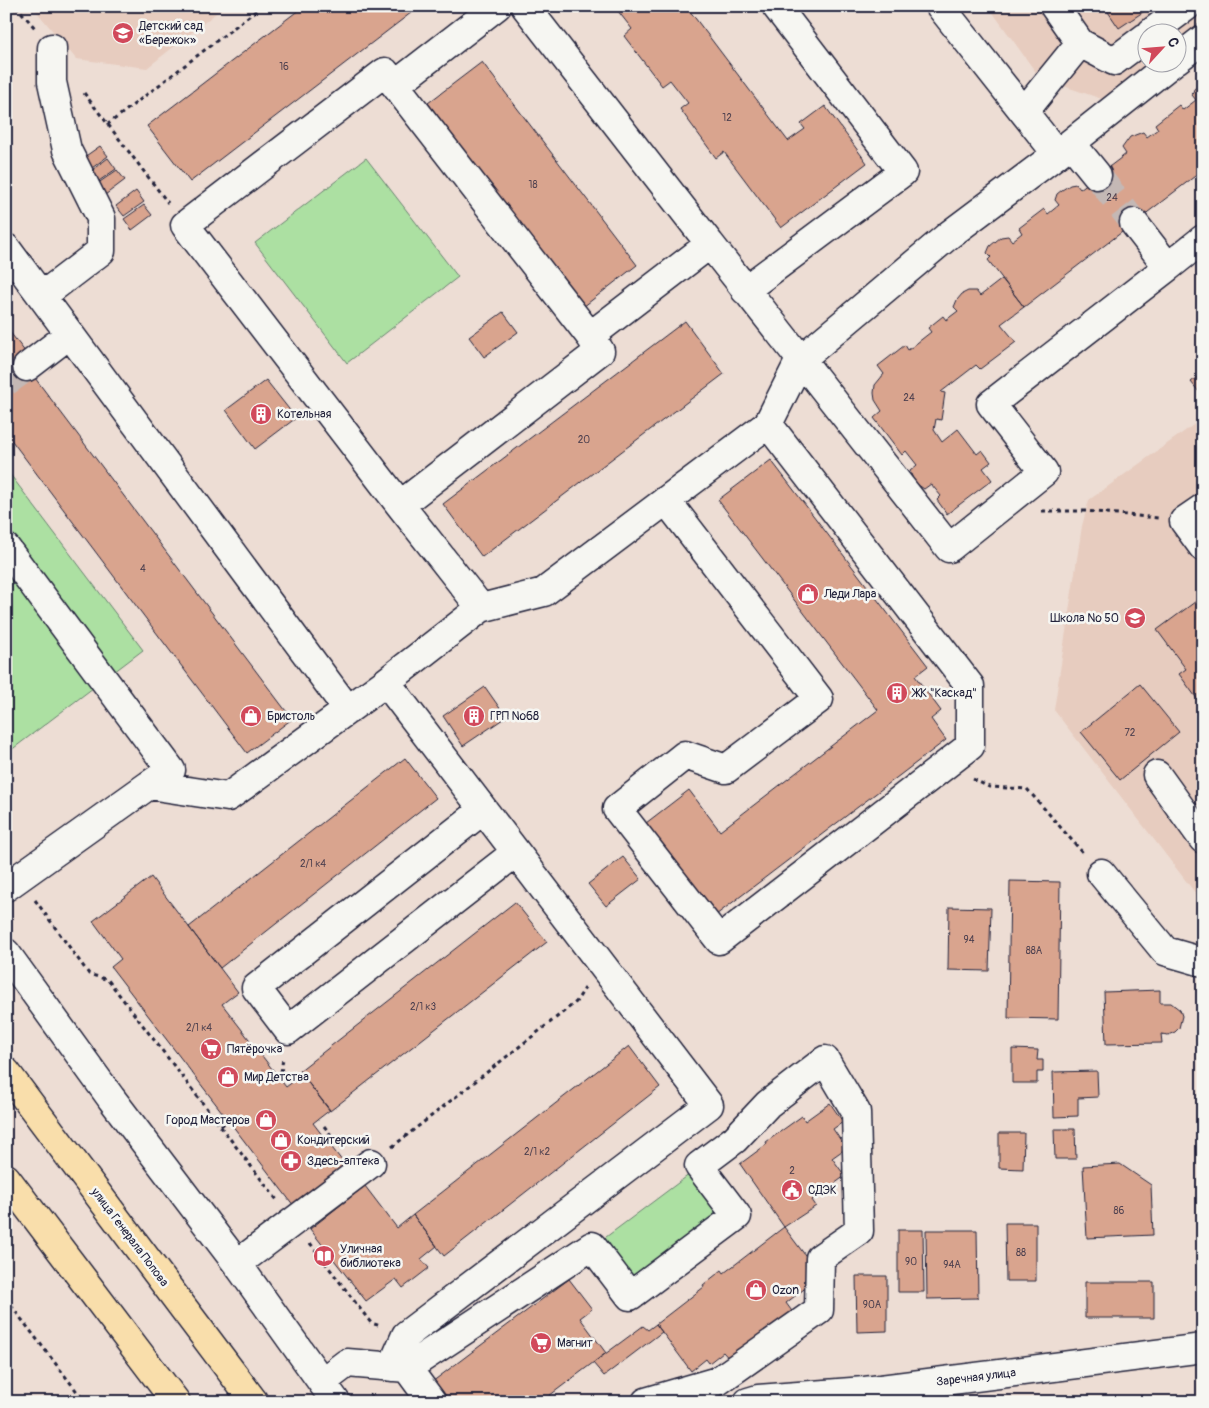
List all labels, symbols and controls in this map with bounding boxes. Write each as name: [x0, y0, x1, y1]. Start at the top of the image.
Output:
place label: Детский сад «Бережок»: [138, 19, 204, 48]
school or university icon: Детский сад «Бережок»: [111, 21, 135, 45]
north arrow: [1136, 22, 1186, 72]
text: С: [1164, 35, 1183, 50]
house number: 16: [279, 61, 289, 73]
house number: 12: [722, 112, 732, 124]
house number: 18: [529, 179, 537, 191]
house number: 24: [1106, 192, 1118, 204]
house number: 24: [903, 392, 915, 404]
building icon: Котельная: [249, 402, 273, 426]
place label: Котельная: [277, 407, 332, 422]
house number: 20: [578, 434, 590, 446]
house number: 4: [140, 563, 146, 575]
shop icon: Леди Лара: [796, 582, 820, 606]
place label: Леди Лара: [823, 587, 877, 602]
school or university icon: Школа № 50: [1123, 606, 1147, 630]
place label: Школа № 50: [1050, 611, 1119, 626]
building icon: ЖК "Каскад": [885, 681, 909, 705]
place label: ЖК "Каскад": [911, 686, 977, 701]
shop icon: Бристоль: [239, 704, 263, 728]
building icon: ГРП №68: [462, 704, 486, 728]
place label: Бристоль: [267, 709, 315, 724]
place label: ГРП №68: [490, 709, 539, 724]
house number: 72: [1125, 727, 1136, 739]
house number: 2/1 к4: [300, 858, 326, 870]
house number: 94: [964, 934, 975, 946]
house number: 88А: [1026, 945, 1043, 957]
house number: 2/1 к3: [410, 1001, 436, 1013]
house number: 2/1 к4: [186, 1022, 212, 1034]
supermarket icon: Пятёрочка: [199, 1037, 223, 1061]
place label: Пятёрочка: [227, 1042, 283, 1057]
shop icon: Мир Детства: [216, 1065, 240, 1089]
place label: Мир Детства: [244, 1070, 309, 1085]
shop icon: Город Мастеров: [254, 1108, 278, 1132]
place label: Город Мастеров: [166, 1113, 250, 1128]
shop icon: Кондитерский: [269, 1128, 293, 1152]
place label: Кондитерский: [297, 1133, 370, 1148]
house number: 2/1 к2: [524, 1146, 550, 1158]
pharmacy icon: Здесь-аптека: [279, 1149, 303, 1173]
place label: Здесь-аптека: [307, 1154, 380, 1169]
house number: 2: [789, 1165, 795, 1177]
public building icon: СДЭК: [780, 1178, 804, 1202]
place label: СДЭК: [808, 1183, 837, 1198]
street label: улица Генерала Попова: [87, 1184, 172, 1290]
house number: 86: [1114, 1205, 1125, 1217]
place label: Уличная библиотека: [340, 1242, 401, 1271]
library icon: Уличная библиотека: [312, 1244, 336, 1268]
house number: 88: [1016, 1247, 1026, 1259]
house number: 90: [905, 1256, 917, 1268]
house number: 94А: [943, 1259, 961, 1271]
shop icon: Ozon: [744, 1278, 768, 1302]
place label: Ozon: [772, 1283, 799, 1298]
house number: 90А: [863, 1299, 882, 1311]
supermarket icon: Магнит: [529, 1331, 553, 1355]
place label: Магнит: [557, 1336, 593, 1351]
street label: Заречная улица: [935, 1365, 1017, 1390]

